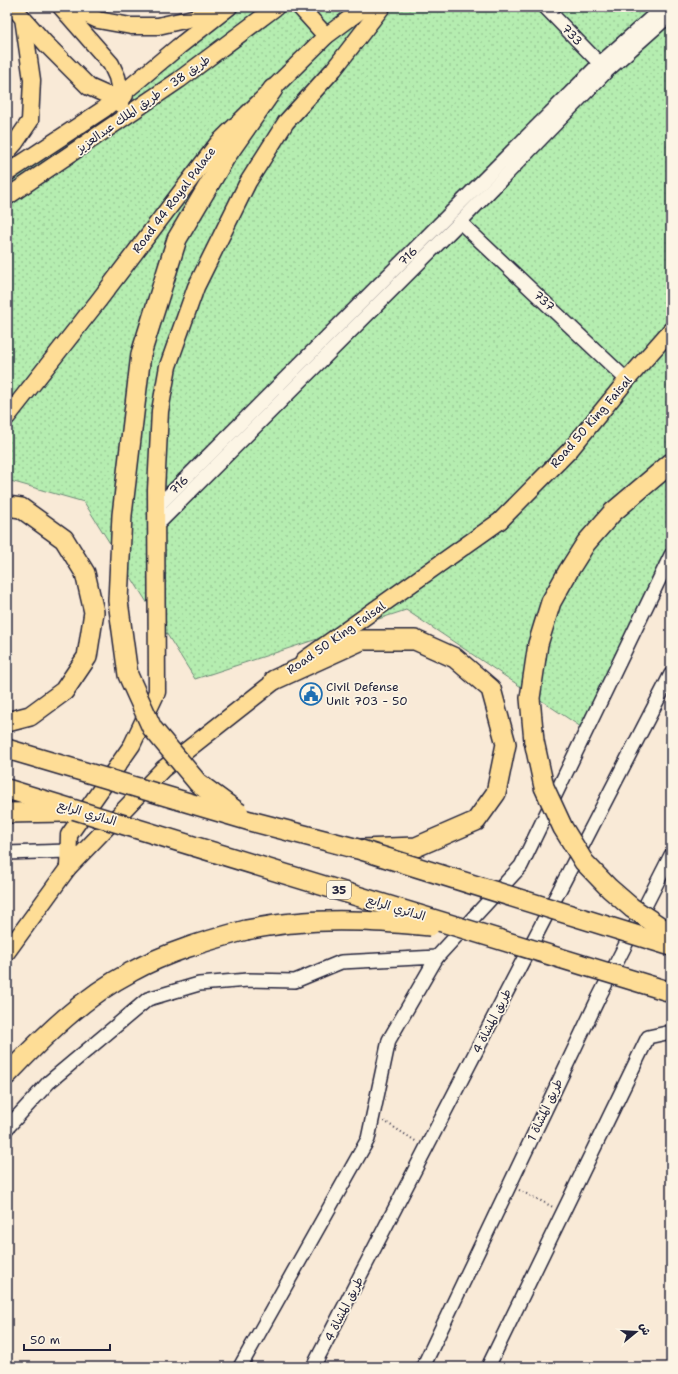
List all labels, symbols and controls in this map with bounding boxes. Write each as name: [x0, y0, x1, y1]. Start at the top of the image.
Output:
street label: 733: [558, 21, 586, 49]
street label: طريق 38 - طريق الملك عبدالعزيز: [72, 51, 213, 157]
street label: Road 44 Royal Palace: [129, 143, 219, 256]
street label: 716: [395, 243, 421, 269]
street label: 737: [530, 287, 558, 315]
street label: Road 50 King Faisal: [547, 372, 636, 471]
street label: 716: [166, 472, 192, 498]
street label: Road 50 King Faisal: [284, 598, 389, 678]
place label: Civil Defense Unit 703 - 50: [326, 679, 408, 709]
public building icon: Civil Defense Unit 703 - 50: [298, 681, 324, 707]
street label: الدائري الرابع: [55, 796, 118, 830]
road number: 35: [327, 881, 351, 899]
street label: الدائري الرابع: [364, 891, 427, 925]
street label: طريق المشاة 4: [469, 986, 515, 1056]
street label: طريق المشاة 1: [524, 1076, 566, 1144]
street label: طريق المشاة 4: [321, 1274, 367, 1344]
north arrow: [616, 1312, 656, 1352]
text: ش: [636, 1321, 654, 1337]
scale bar: [24, 1326, 110, 1352]
text: 50 m: [30, 1332, 60, 1348]

